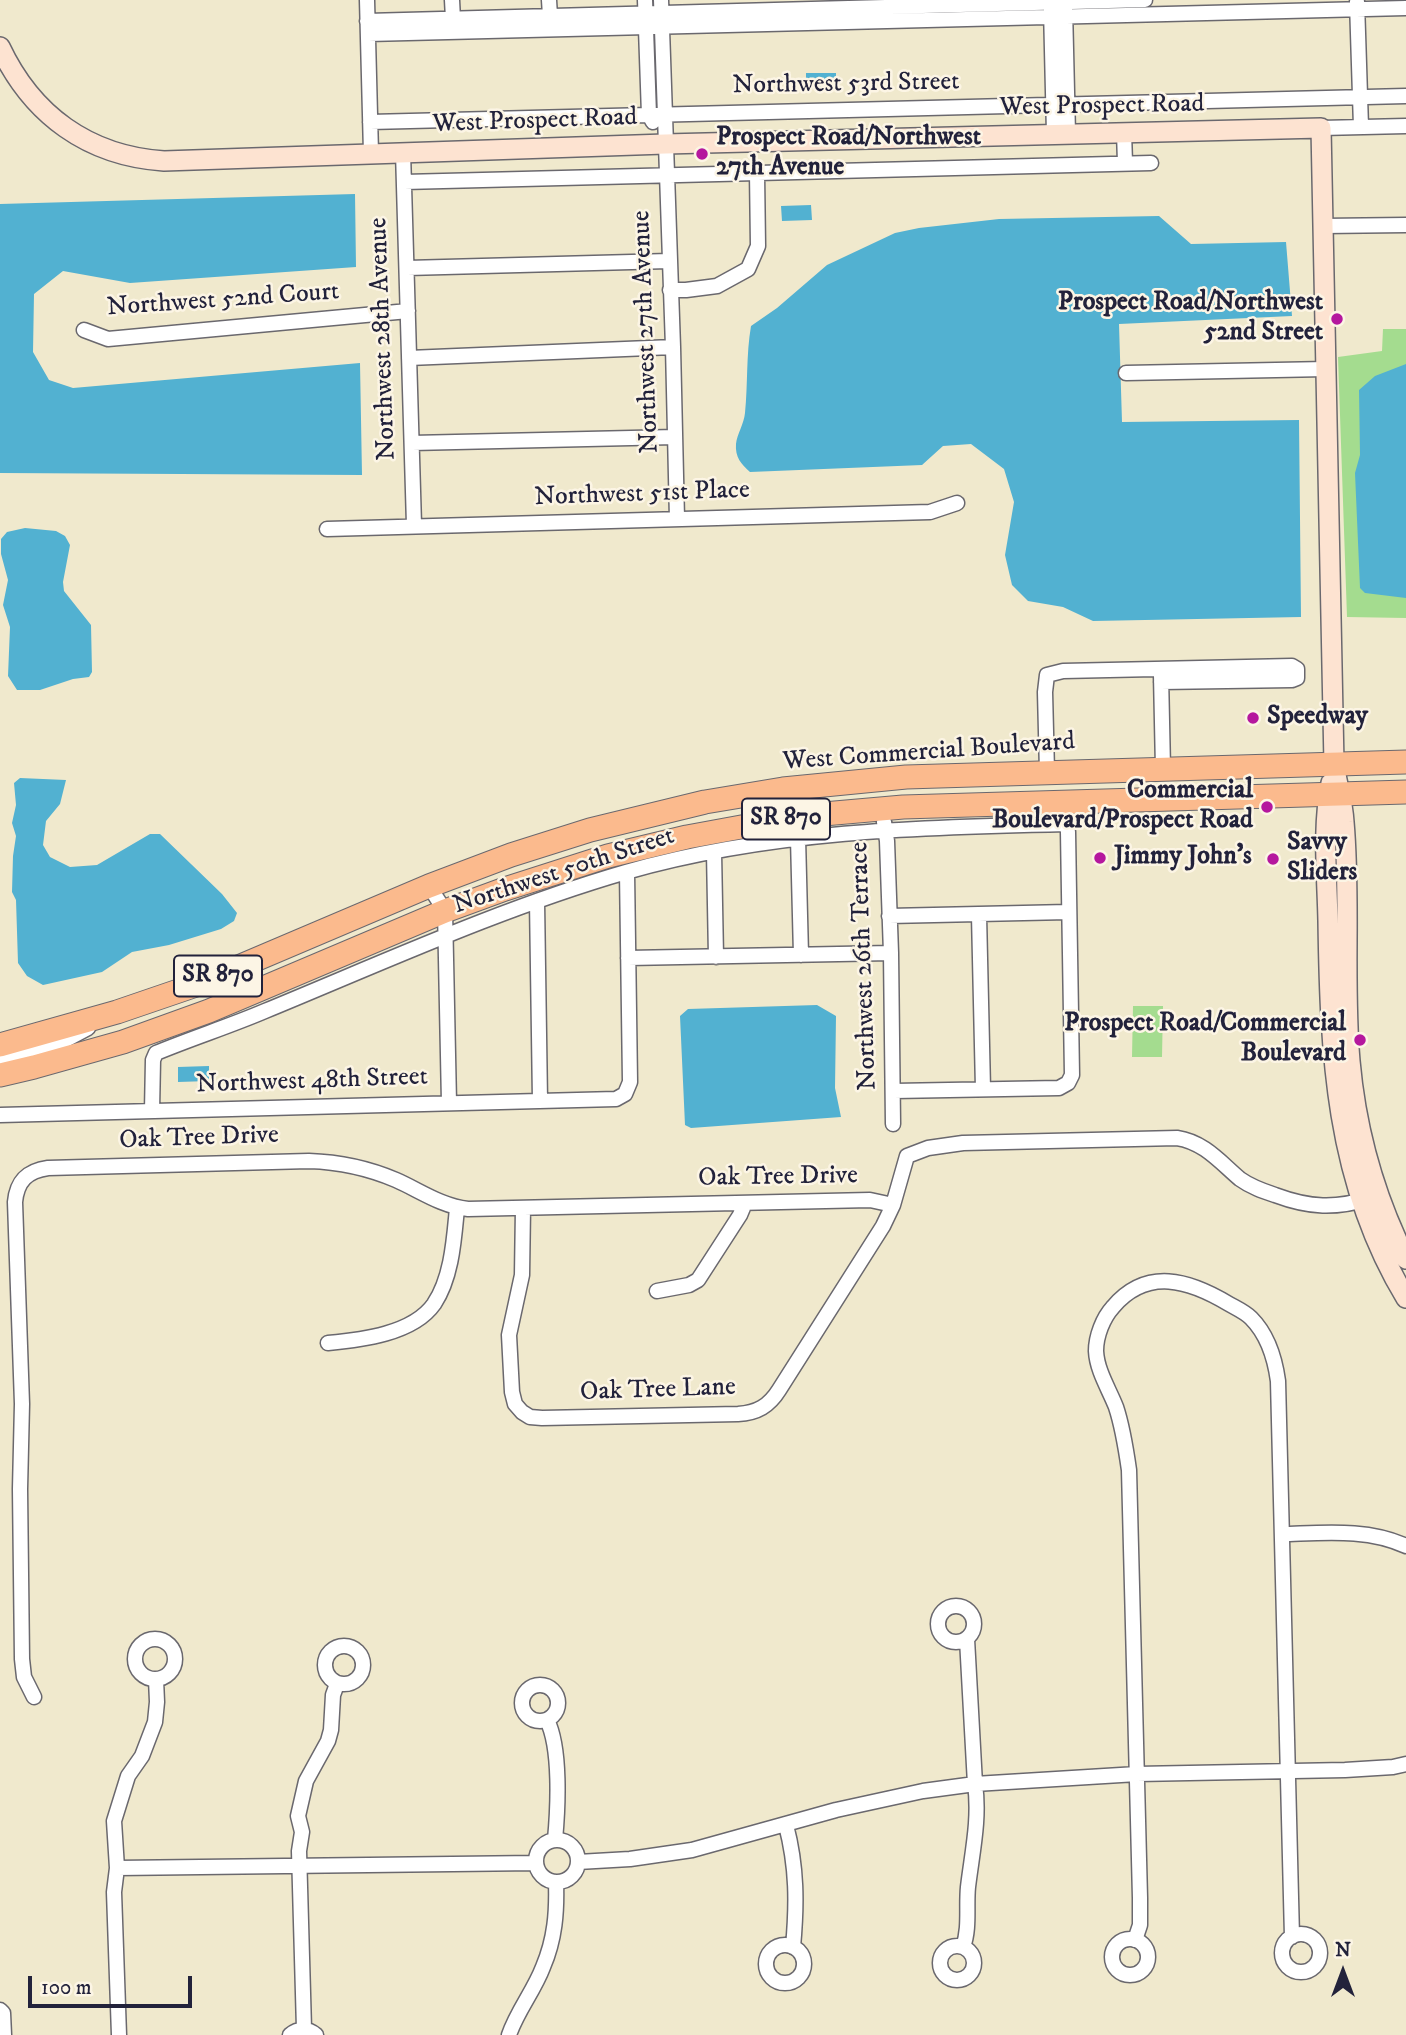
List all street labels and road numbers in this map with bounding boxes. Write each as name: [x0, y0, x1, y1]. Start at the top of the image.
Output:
street label: Northwest 53rd Street: [732, 67, 960, 103]
street label: West Prospect Road: [999, 90, 1205, 124]
street label: West Prospect Road: [432, 103, 638, 141]
street label: Northwest 27th Avenue: [627, 210, 667, 454]
street label: Northwest 28th Avenue: [364, 217, 404, 461]
street label: Northwest 52nd Court: [106, 277, 340, 325]
street label: Northwest 51st Place: [534, 476, 750, 514]
street label: West Commercial Boulevard: [782, 727, 1076, 779]
road number: SR 870: [742, 798, 830, 840]
street label: Northwest 50th Street: [449, 822, 679, 922]
street label: Northwest 26th Terrace: [845, 841, 885, 1091]
road number: SR 870: [174, 956, 262, 996]
street label: Northwest 48th Street: [196, 1062, 428, 1102]
street label: Oak Tree Drive: [119, 1121, 279, 1157]
street label: Oak Tree Drive: [698, 1161, 858, 1195]
street label: Oak Tree Lane: [580, 1373, 736, 1409]

